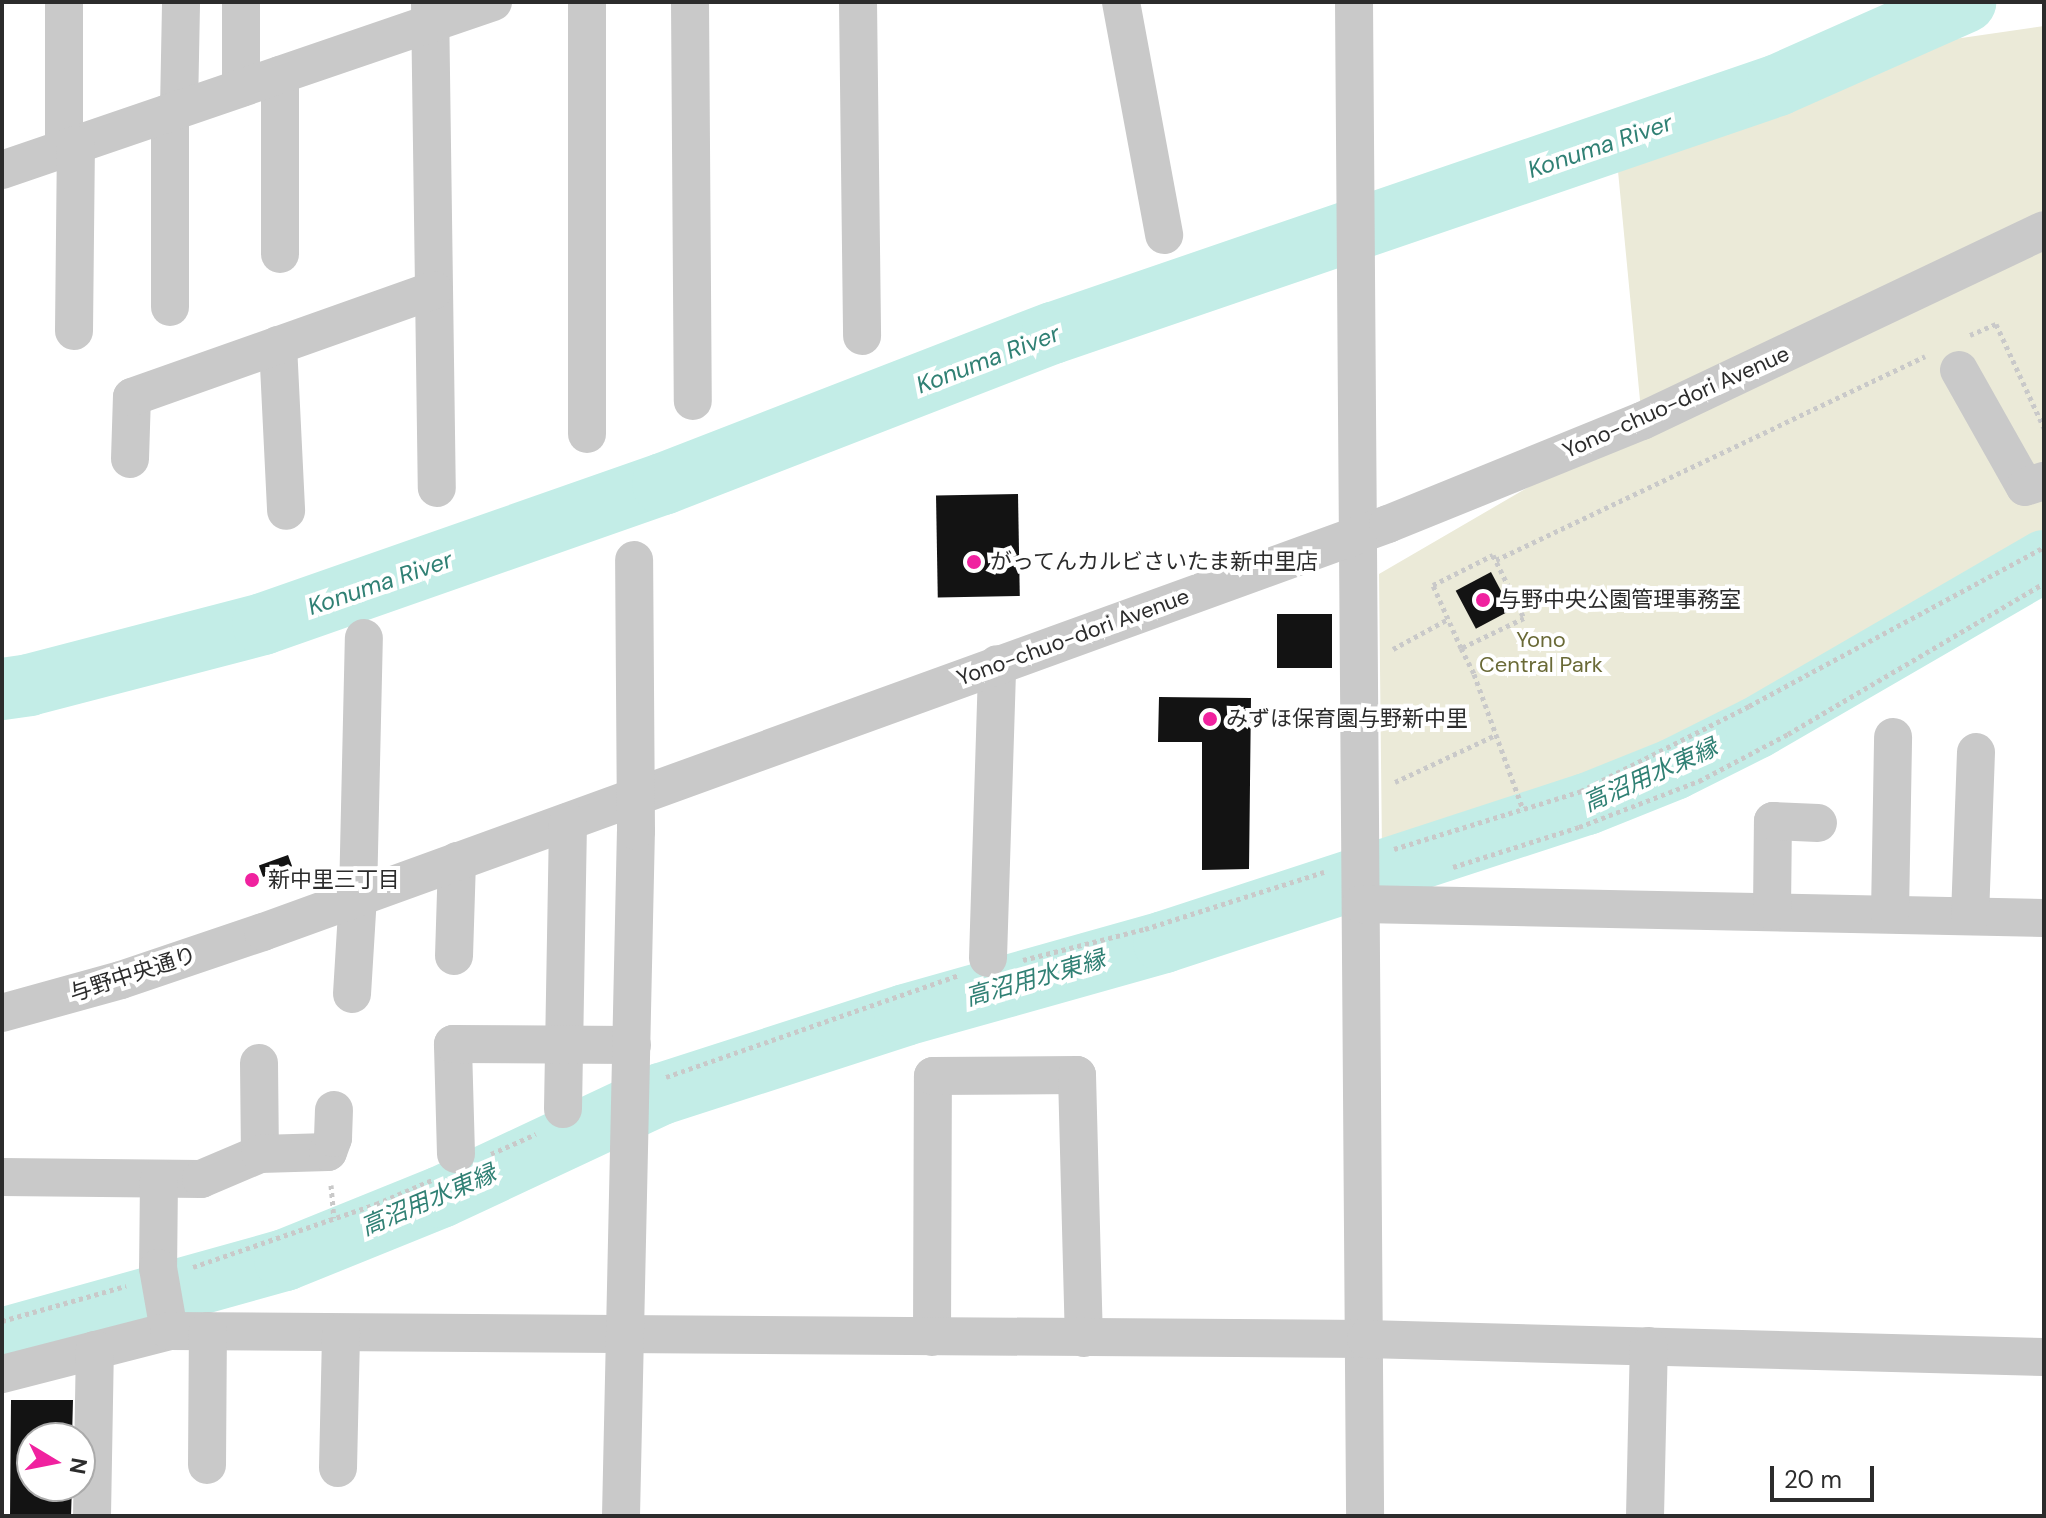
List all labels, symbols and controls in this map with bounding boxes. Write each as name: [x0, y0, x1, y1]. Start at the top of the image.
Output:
water label: Konuma River: [1524, 108, 1676, 184]
water label: Konuma River: [912, 318, 1064, 400]
street label: Yono-chuo-dori Avenue: [1559, 340, 1793, 464]
water label: Konuma River: [304, 545, 456, 621]
place label: がってんカルビさいたま新中里店: [990, 549, 1320, 575]
marker: がってんカルビさいたま新中里店: [965, 553, 983, 571]
street label: Yono-chuo-dori Avenue: [953, 583, 1193, 691]
place label: 与野中央公園管理事務室: [1499, 587, 1741, 613]
marker: 与野中央公園管理事務室: [1474, 591, 1492, 609]
park label: Yono Central Park: [1479, 626, 1603, 678]
place label: みずほ保育園与野新中里: [1226, 706, 1468, 732]
marker: みずほ保育園与野新中里: [1201, 710, 1219, 728]
water label: 高沼用水東縁: [1578, 733, 1722, 817]
place label: 新中里三丁目: [268, 867, 400, 893]
marker: 新中里三丁目: [243, 871, 261, 889]
street label: 与野中央通り: [66, 941, 200, 1007]
water label: 高沼用水東縁: [962, 944, 1108, 1012]
water label: 高沼用水東縁: [356, 1159, 500, 1241]
north arrow: [16, 1422, 96, 1502]
scale bar: [1774, 1450, 1878, 1500]
text: N: [62, 1455, 94, 1476]
text: 20 m: [1784, 1464, 1842, 1495]

